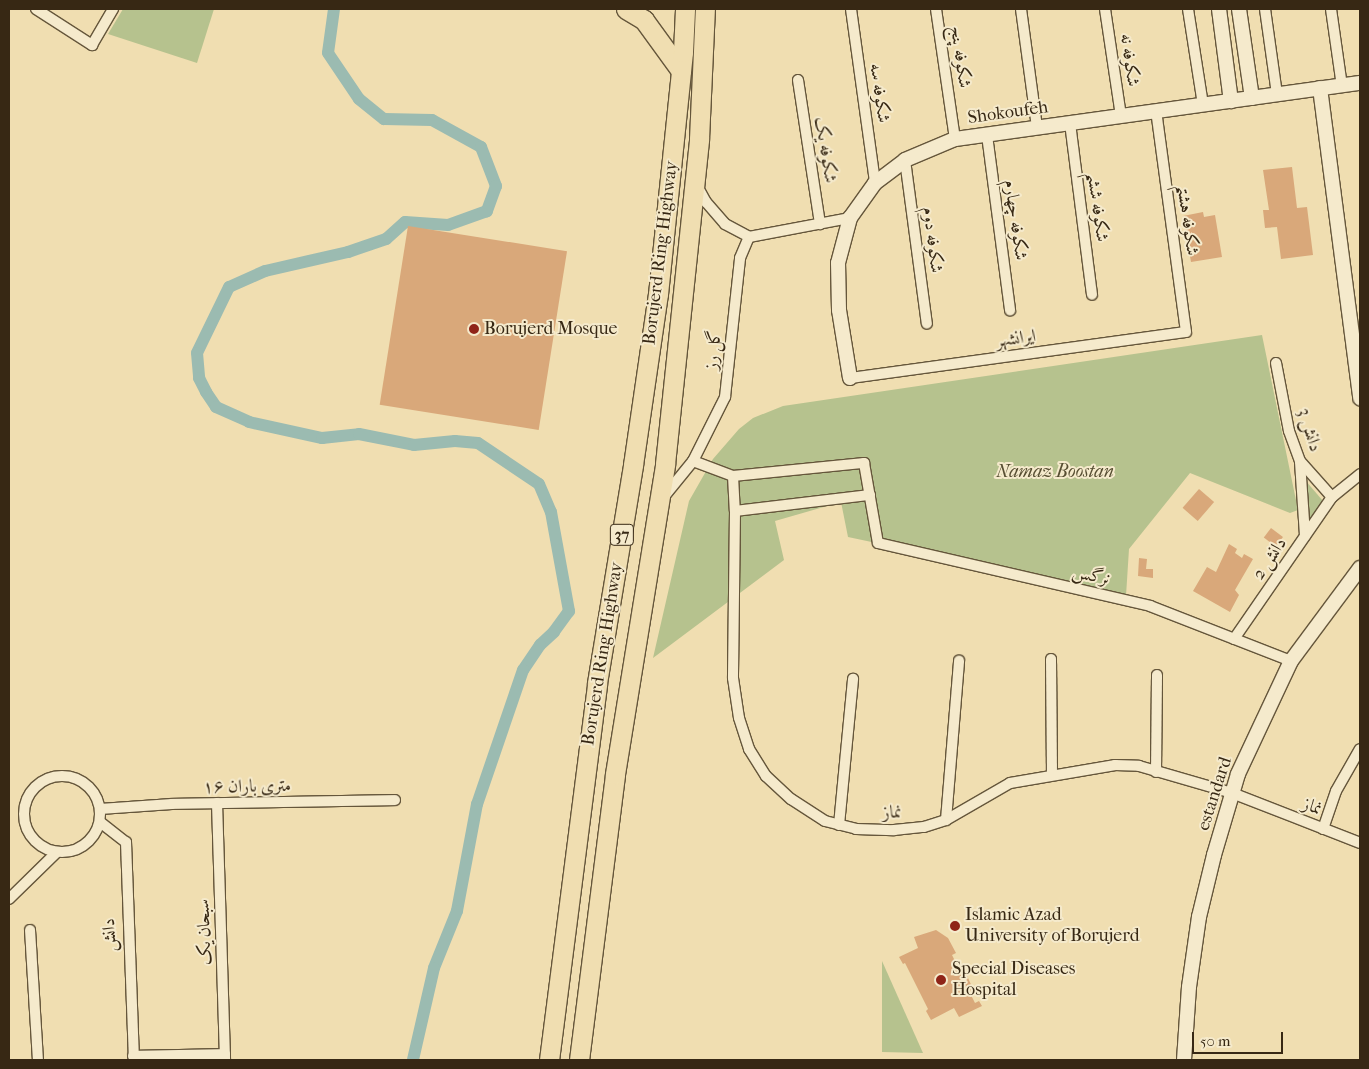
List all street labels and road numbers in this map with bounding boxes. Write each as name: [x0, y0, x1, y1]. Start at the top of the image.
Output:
street label: شکوفه پنج: [945, 24, 975, 90]
street label: شکوفه نه: [1115, 32, 1143, 88]
street label: شکوفه سه: [864, 62, 894, 124]
street label: Shokoufeh: [966, 97, 1050, 129]
street label: شکوفه یک: [809, 115, 841, 185]
street label: Borujerd Ring Highway: [639, 160, 683, 346]
street label: شکوفه ششم: [1081, 171, 1113, 243]
street label: شکوفه چهارم: [999, 178, 1031, 262]
street label: شکوفه هشتم: [1171, 183, 1203, 257]
street label: شکوفه دوم: [917, 206, 947, 274]
street label: ایرانشهر: [995, 326, 1037, 352]
street label: گل رز: [701, 329, 727, 371]
street label: دانش 3: [1292, 406, 1326, 454]
road number: 37: [610, 522, 634, 548]
street label: دانش 2: [1248, 534, 1292, 584]
street label: Borujerd Ring Highway: [578, 561, 628, 747]
street label: نرگس: [1070, 561, 1112, 591]
street label: estandard: [1193, 755, 1237, 833]
street label: ۱۶ متری باران: [203, 775, 291, 799]
street label: نماز: [1299, 793, 1325, 821]
street label: نماز: [882, 802, 902, 824]
street label: سبحان یک: [193, 898, 217, 966]
street label: دانش: [99, 918, 121, 952]

